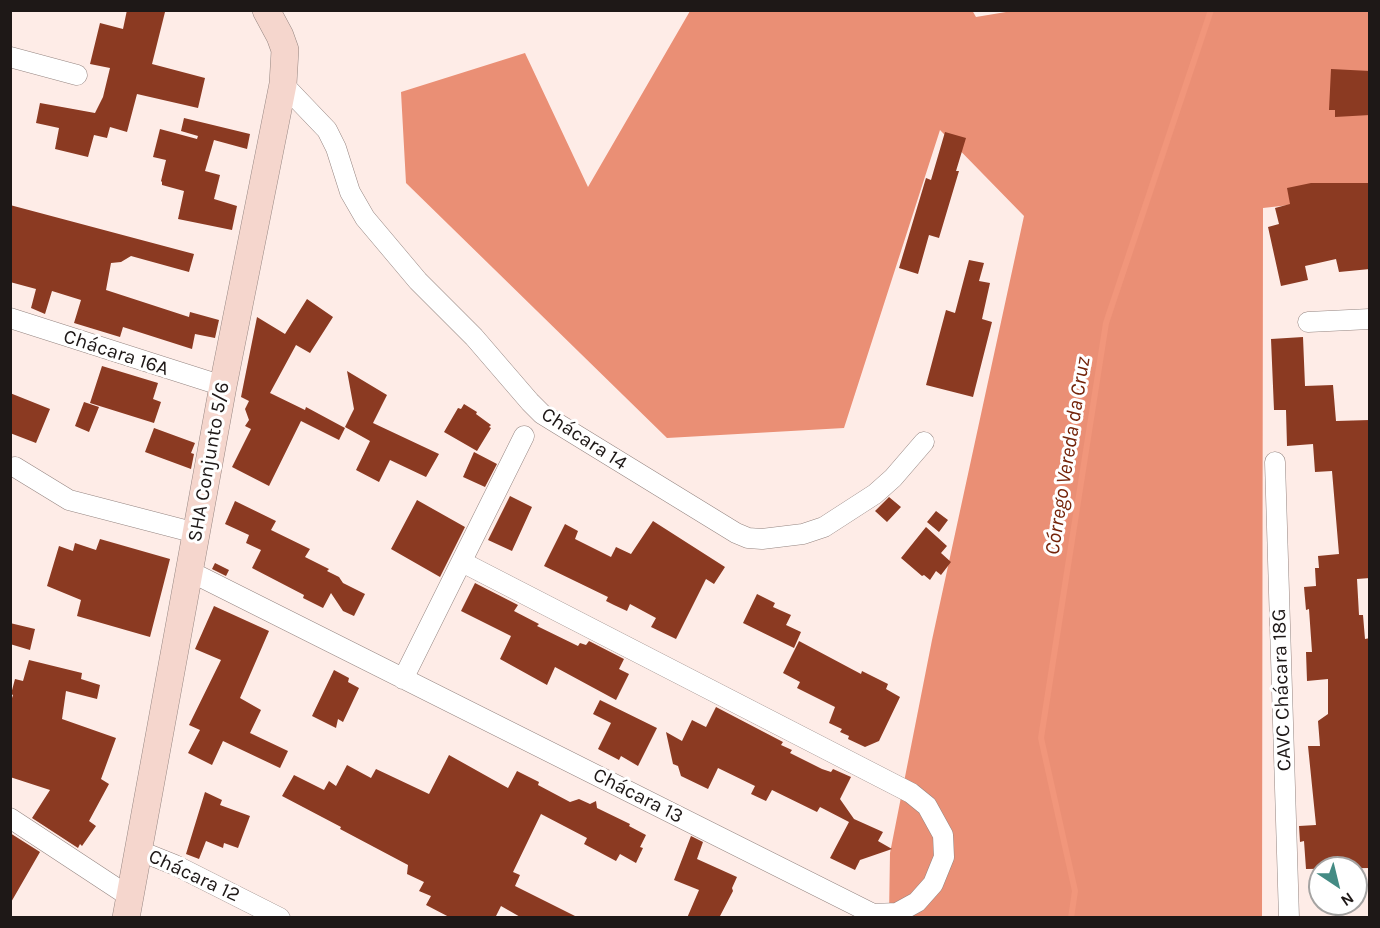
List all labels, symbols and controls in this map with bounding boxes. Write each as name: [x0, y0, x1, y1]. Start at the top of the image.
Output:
street label: Chácara 16A: [60, 325, 172, 381]
water label: Córrego Vereda da Cruz: [1040, 355, 1096, 557]
street label: SHA Conjunto 5/6: [183, 380, 235, 544]
street label: Chácara 14: [537, 402, 631, 476]
street label: CAVC Chácara 18G: [1267, 608, 1297, 772]
street label: Chácara 13: [589, 763, 687, 829]
street label: Chácara 12: [145, 844, 243, 908]
north arrow: [1308, 856, 1368, 916]
text: N: [1337, 888, 1358, 911]

